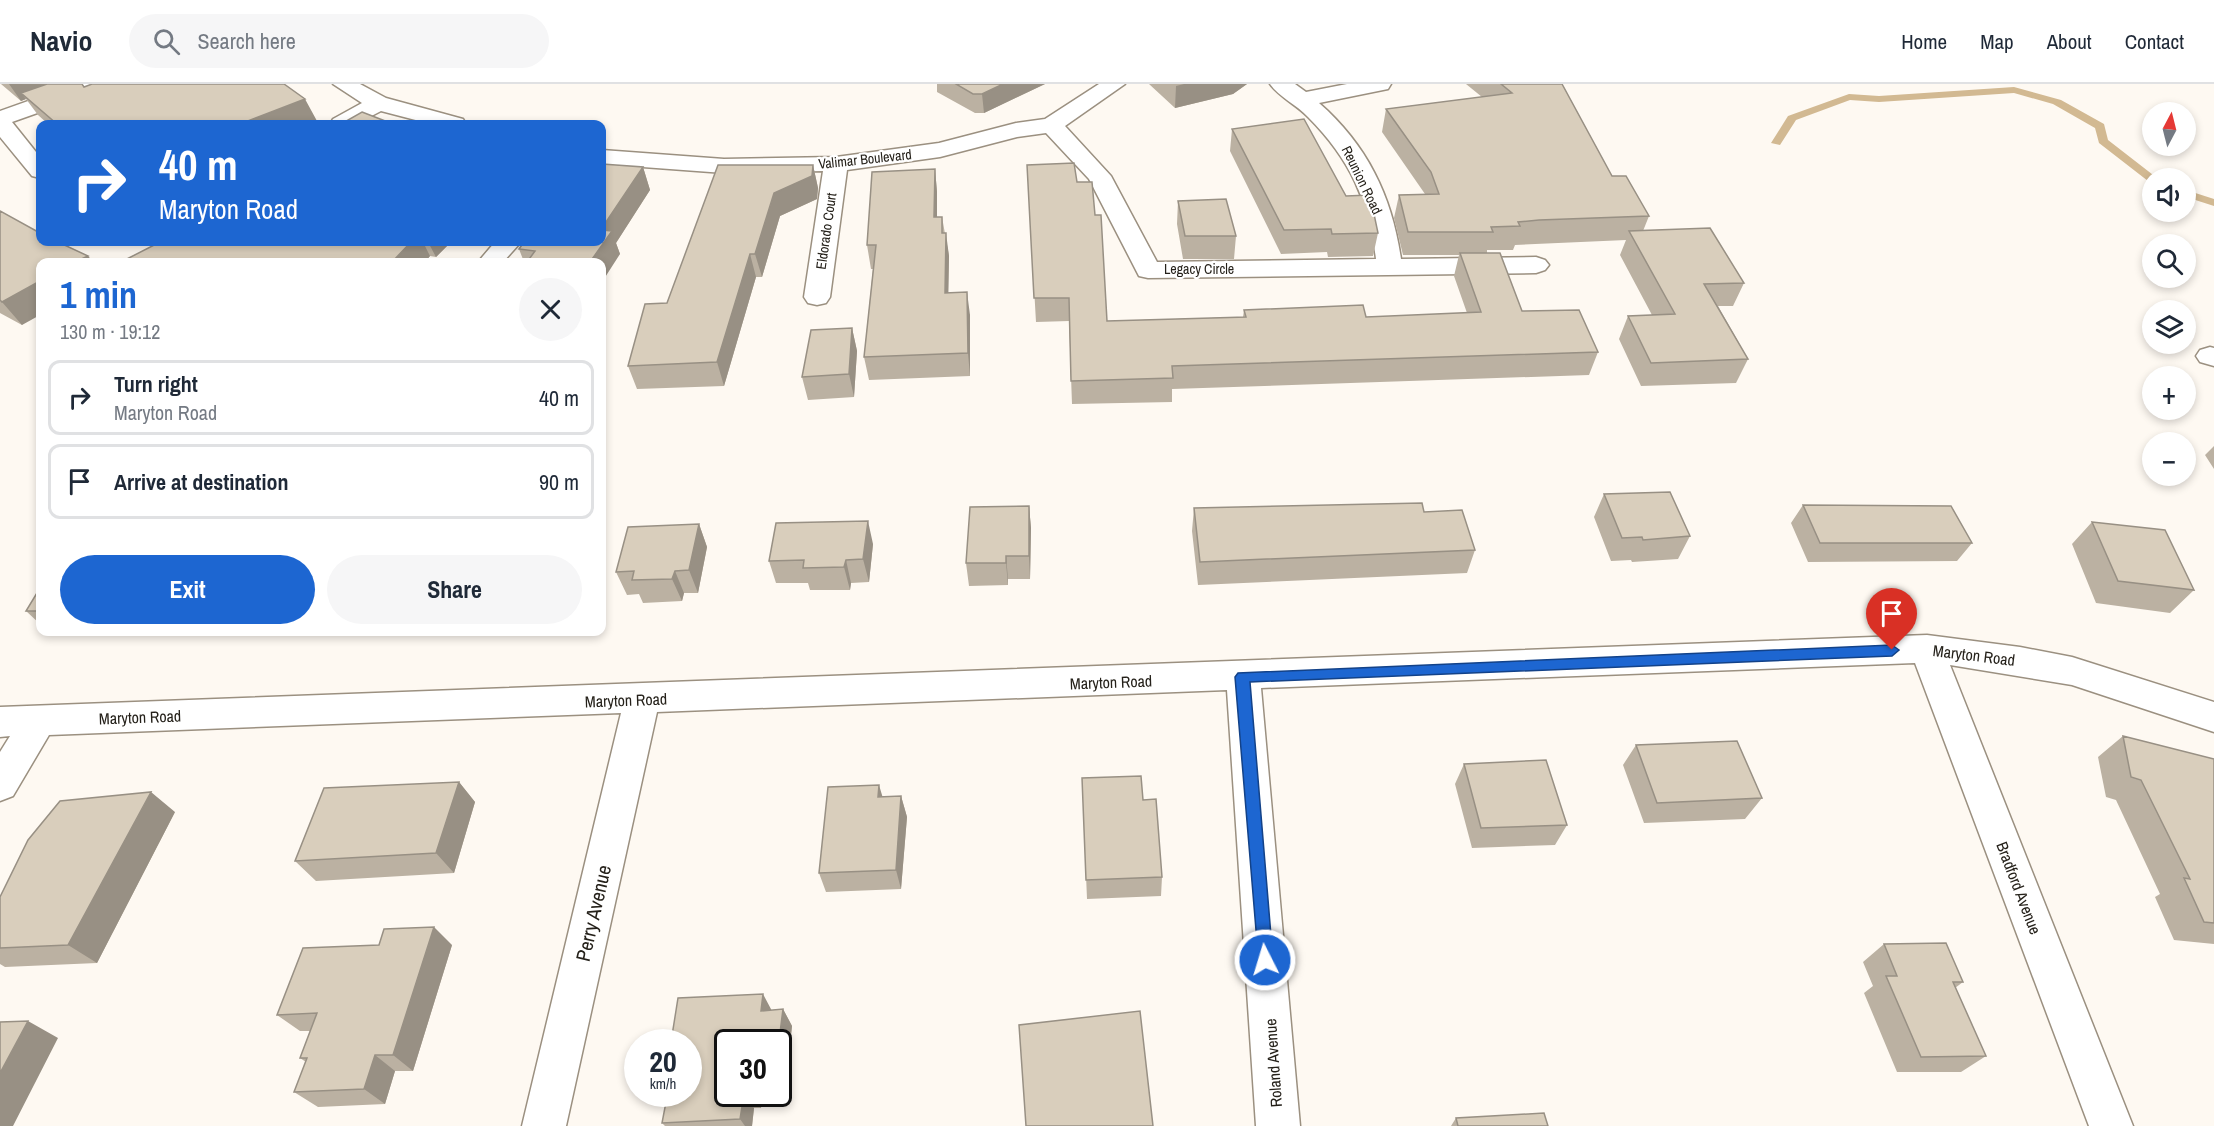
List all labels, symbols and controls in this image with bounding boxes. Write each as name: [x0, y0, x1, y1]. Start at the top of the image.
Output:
search box: [129, 14, 549, 68]
text: Navio: [30, 22, 93, 60]
icon: search: [150, 25, 183, 58]
text: Search here: [198, 26, 296, 56]
text: Home: [1901, 27, 1947, 56]
text: Map: [1980, 27, 2014, 56]
text: About: [2047, 27, 2092, 56]
text: Contact: [2125, 27, 2184, 56]
north arrow: [2142, 102, 2196, 156]
map controls: [2142, 102, 2196, 486]
text: 40 m: [159, 137, 238, 193]
street label: Reunion Road: [1338, 143, 1386, 217]
icon: right: [60, 144, 138, 222]
street label: Valimar Boulevard: [818, 145, 912, 173]
button: sound: [2142, 168, 2196, 222]
text: Maryton Road: [159, 191, 298, 227]
street label: Eldorado Court: [812, 192, 840, 270]
button: search: [2142, 234, 2196, 288]
street label: Legacy Circle: [1164, 260, 1234, 278]
text: 1 min: [60, 271, 137, 319]
button: close: [519, 278, 582, 341]
button: layers: [2142, 300, 2196, 354]
text: 130 m · 19:12: [60, 318, 160, 345]
button: +: [2142, 366, 2196, 420]
text: Turn right: [114, 369, 198, 399]
icon: right: [63, 381, 96, 414]
text: 40 m: [539, 383, 579, 413]
text: Maryton Road: [114, 399, 217, 426]
button: −: [2142, 432, 2196, 486]
icon: arrive: [63, 465, 96, 498]
text: Arrive at destination: [114, 467, 288, 497]
text: 90 m: [539, 467, 579, 497]
button: Exit: [60, 555, 315, 624]
button: Share: [327, 555, 582, 624]
pin: [1866, 588, 1917, 650]
icon: arrive: [1875, 597, 1908, 630]
street label: Maryton Road: [1932, 639, 2016, 671]
street label: Maryton Road: [1069, 670, 1153, 694]
street label: Maryton Road: [584, 688, 668, 712]
street label: Maryton Road: [98, 705, 182, 729]
street label: Bradford Avenue: [1991, 839, 2047, 937]
street label: Perry Avenue: [569, 862, 617, 964]
position arrow: [1233, 928, 1297, 992]
street label: Roland Avenue: [1259, 1018, 1287, 1108]
speed limit sign: 30: [714, 1029, 792, 1107]
text: 20: [649, 1041, 677, 1081]
text: km/h: [650, 1073, 676, 1094]

